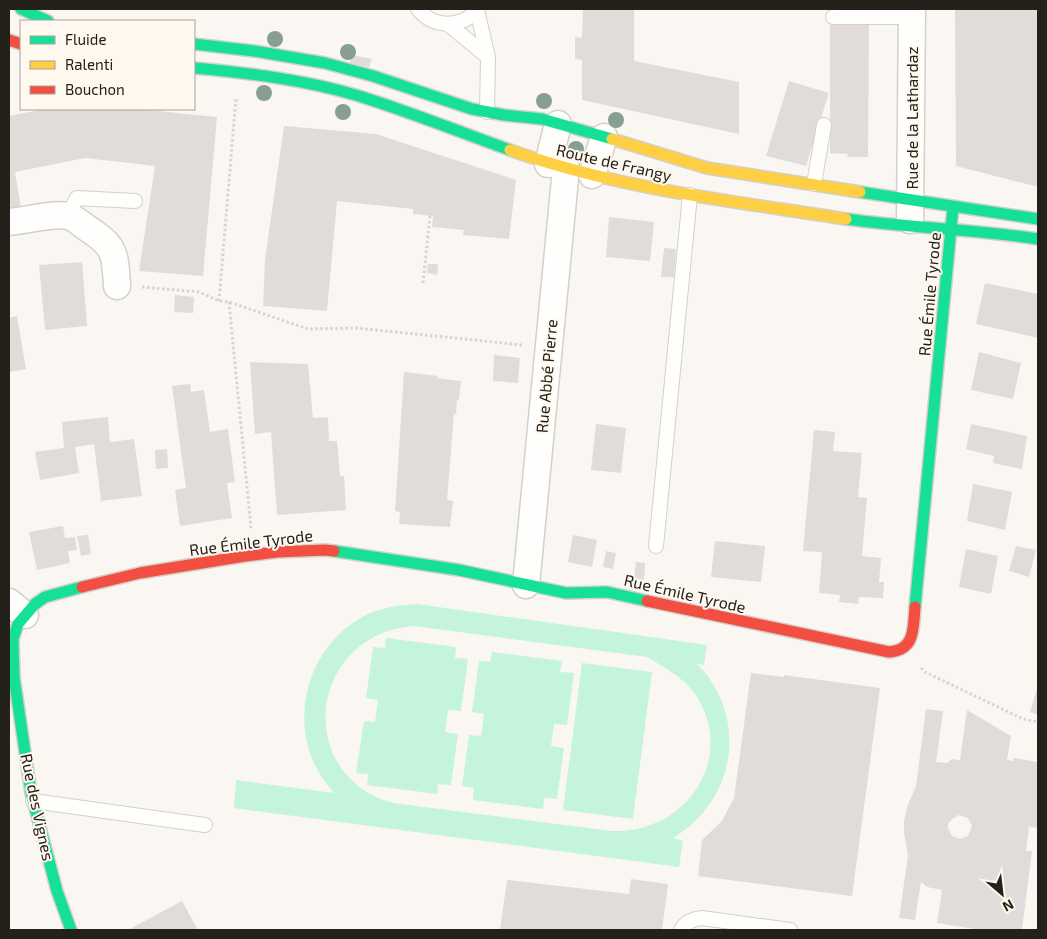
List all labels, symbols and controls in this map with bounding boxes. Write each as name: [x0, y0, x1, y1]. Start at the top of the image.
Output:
legend: [20, 20, 195, 110]
text: Fluide: [65, 30, 106, 48]
street label: Rue de la Lathardaz: [902, 46, 921, 190]
text: Ralenti: [65, 55, 113, 73]
text: Bouchon: [65, 80, 125, 98]
street label: Route de Frangy: [554, 139, 674, 185]
street label: Rue Émile Tyrode: [914, 231, 944, 357]
street label: Rue Abbé Pierre: [532, 318, 560, 434]
street label: Rue Émile Tyrode: [188, 525, 314, 559]
street label: Rue Émile Tyrode: [622, 570, 748, 616]
street label: Rue des Vignes: [17, 752, 59, 862]
north arrow: [977, 869, 1027, 919]
text: N: [1000, 896, 1017, 916]

